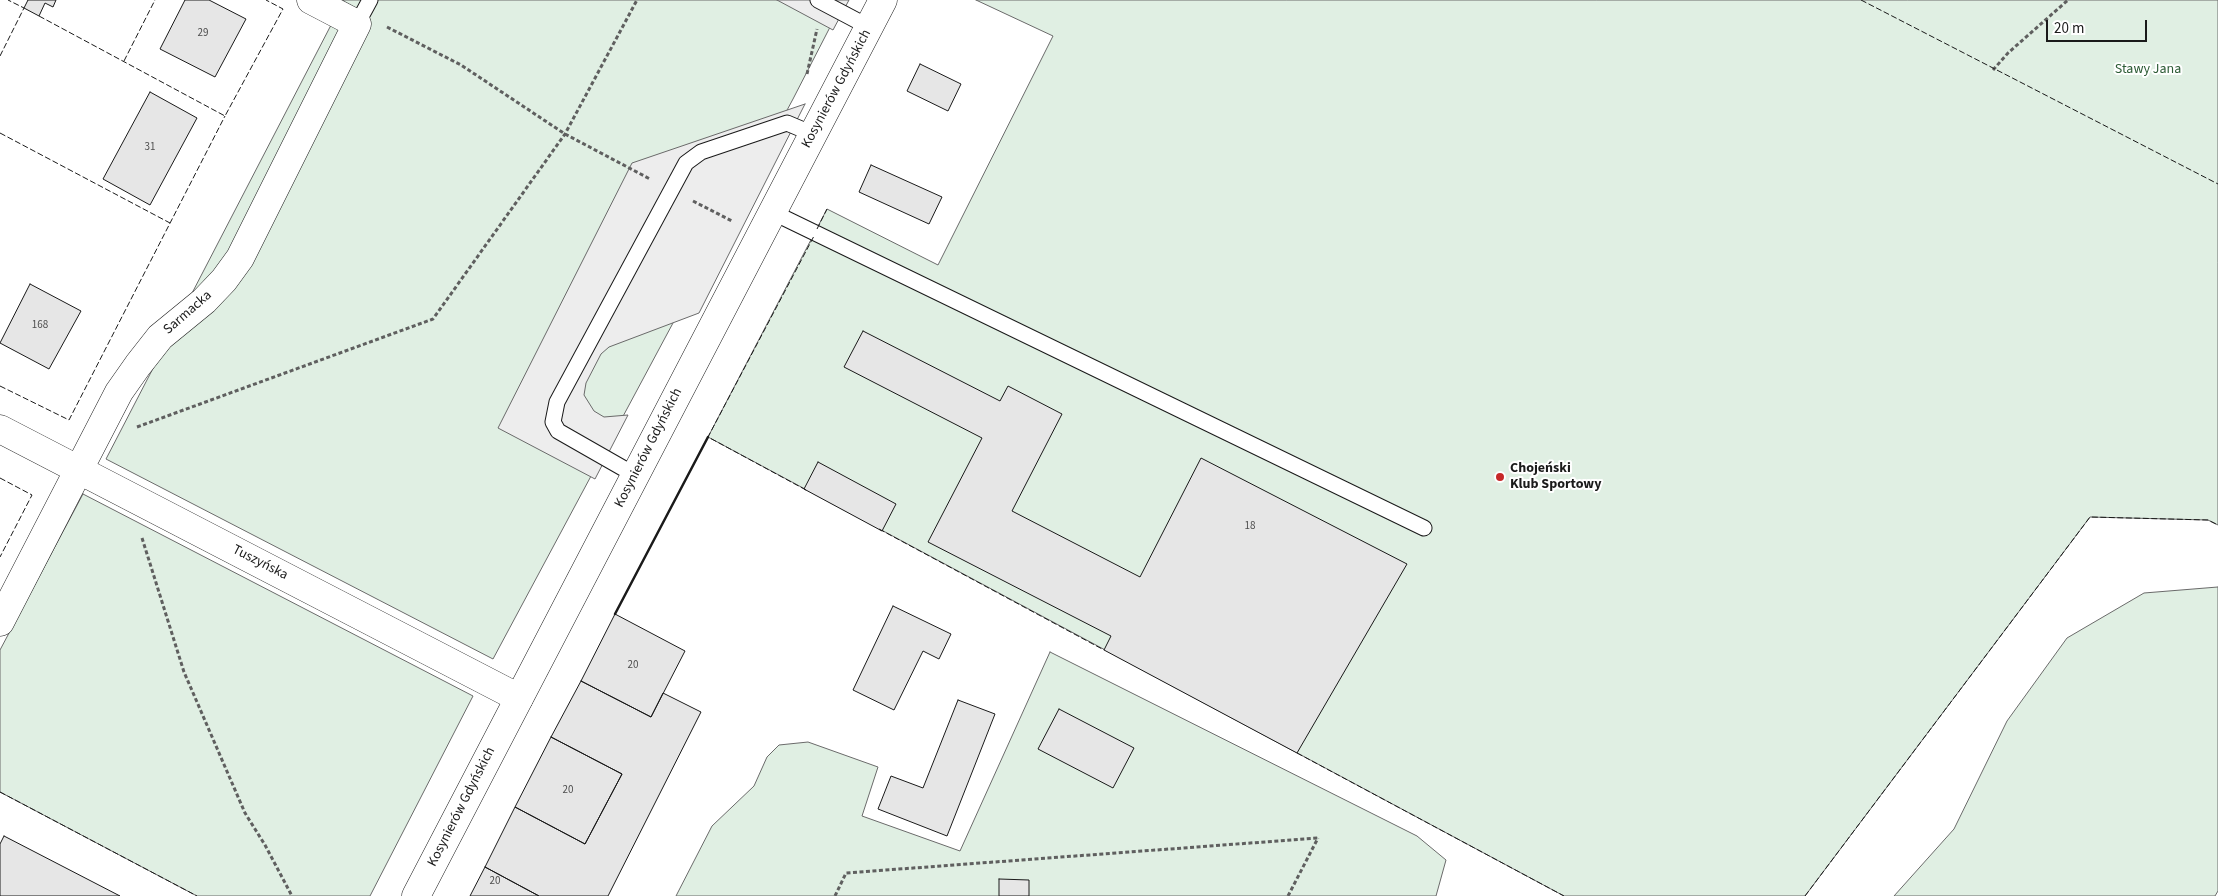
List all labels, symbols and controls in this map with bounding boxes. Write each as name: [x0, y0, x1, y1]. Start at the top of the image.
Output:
scale bar: [2048, 10, 2149, 42]
text: 20 m: [2054, 18, 2084, 39]
house number: 29: [198, 27, 208, 41]
street label: Kosynierów Gdyńskich: [799, 27, 875, 151]
park label: Stawy Jana: [2115, 62, 2181, 78]
house number: 31: [145, 141, 155, 155]
street label: Sarmacka: [160, 288, 216, 338]
house number: 168: [32, 319, 48, 333]
street label: Kosynierów Gdyńskich: [612, 385, 686, 511]
place label: Chojeński Klub Sportowy: [1510, 461, 1601, 494]
marker: Chojeński Klub Sportowy: [1494, 471, 1506, 483]
house number: 18: [1245, 520, 1255, 534]
street label: Tuszyńska: [229, 542, 291, 584]
house number: 20: [628, 659, 638, 673]
street label: Kosynierów Gdyńskich: [425, 744, 499, 870]
house number: 20: [563, 784, 573, 798]
house number: 20: [490, 875, 500, 889]

